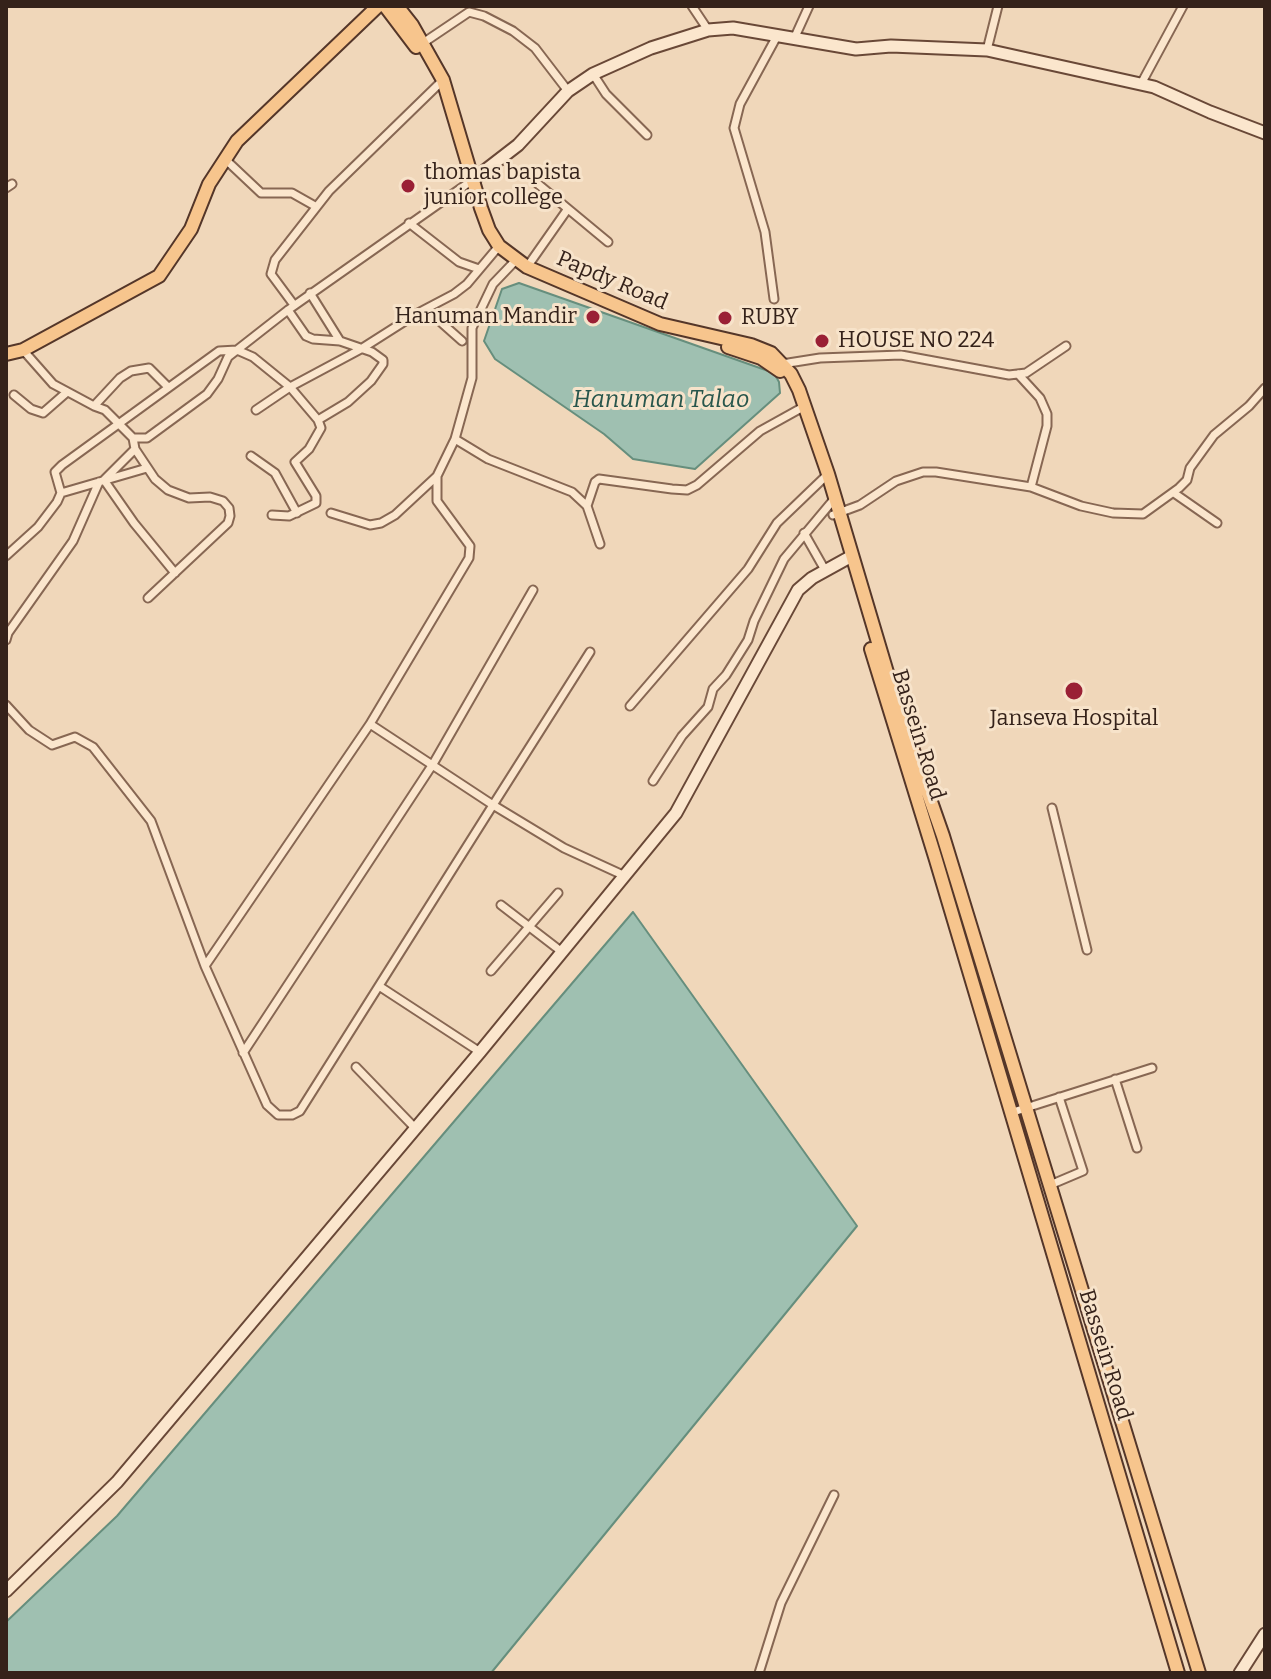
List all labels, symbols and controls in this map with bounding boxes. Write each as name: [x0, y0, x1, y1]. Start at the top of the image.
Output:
place label: thomas bapista junior college: [424, 160, 581, 212]
marker: thomas bapista junior college: [399, 177, 417, 195]
street label: Papdy Road: [552, 246, 672, 316]
place label: Hanuman Mandir: [394, 304, 577, 330]
place label: RUBY: [741, 305, 798, 331]
marker: Hanuman Mandir: [584, 308, 602, 326]
marker: RUBY: [716, 309, 734, 327]
place label: HOUSE NO 224: [838, 328, 994, 354]
marker: HOUSE NO 224: [813, 332, 831, 350]
water label: Hanuman Talao: [573, 386, 749, 414]
street label: Bassein Road: [886, 666, 950, 804]
marker: Janseva Hospital: [1063, 680, 1085, 702]
place label: Janseva Hospital: [990, 706, 1158, 732]
street label: Bassein Road: [1073, 1286, 1137, 1424]

